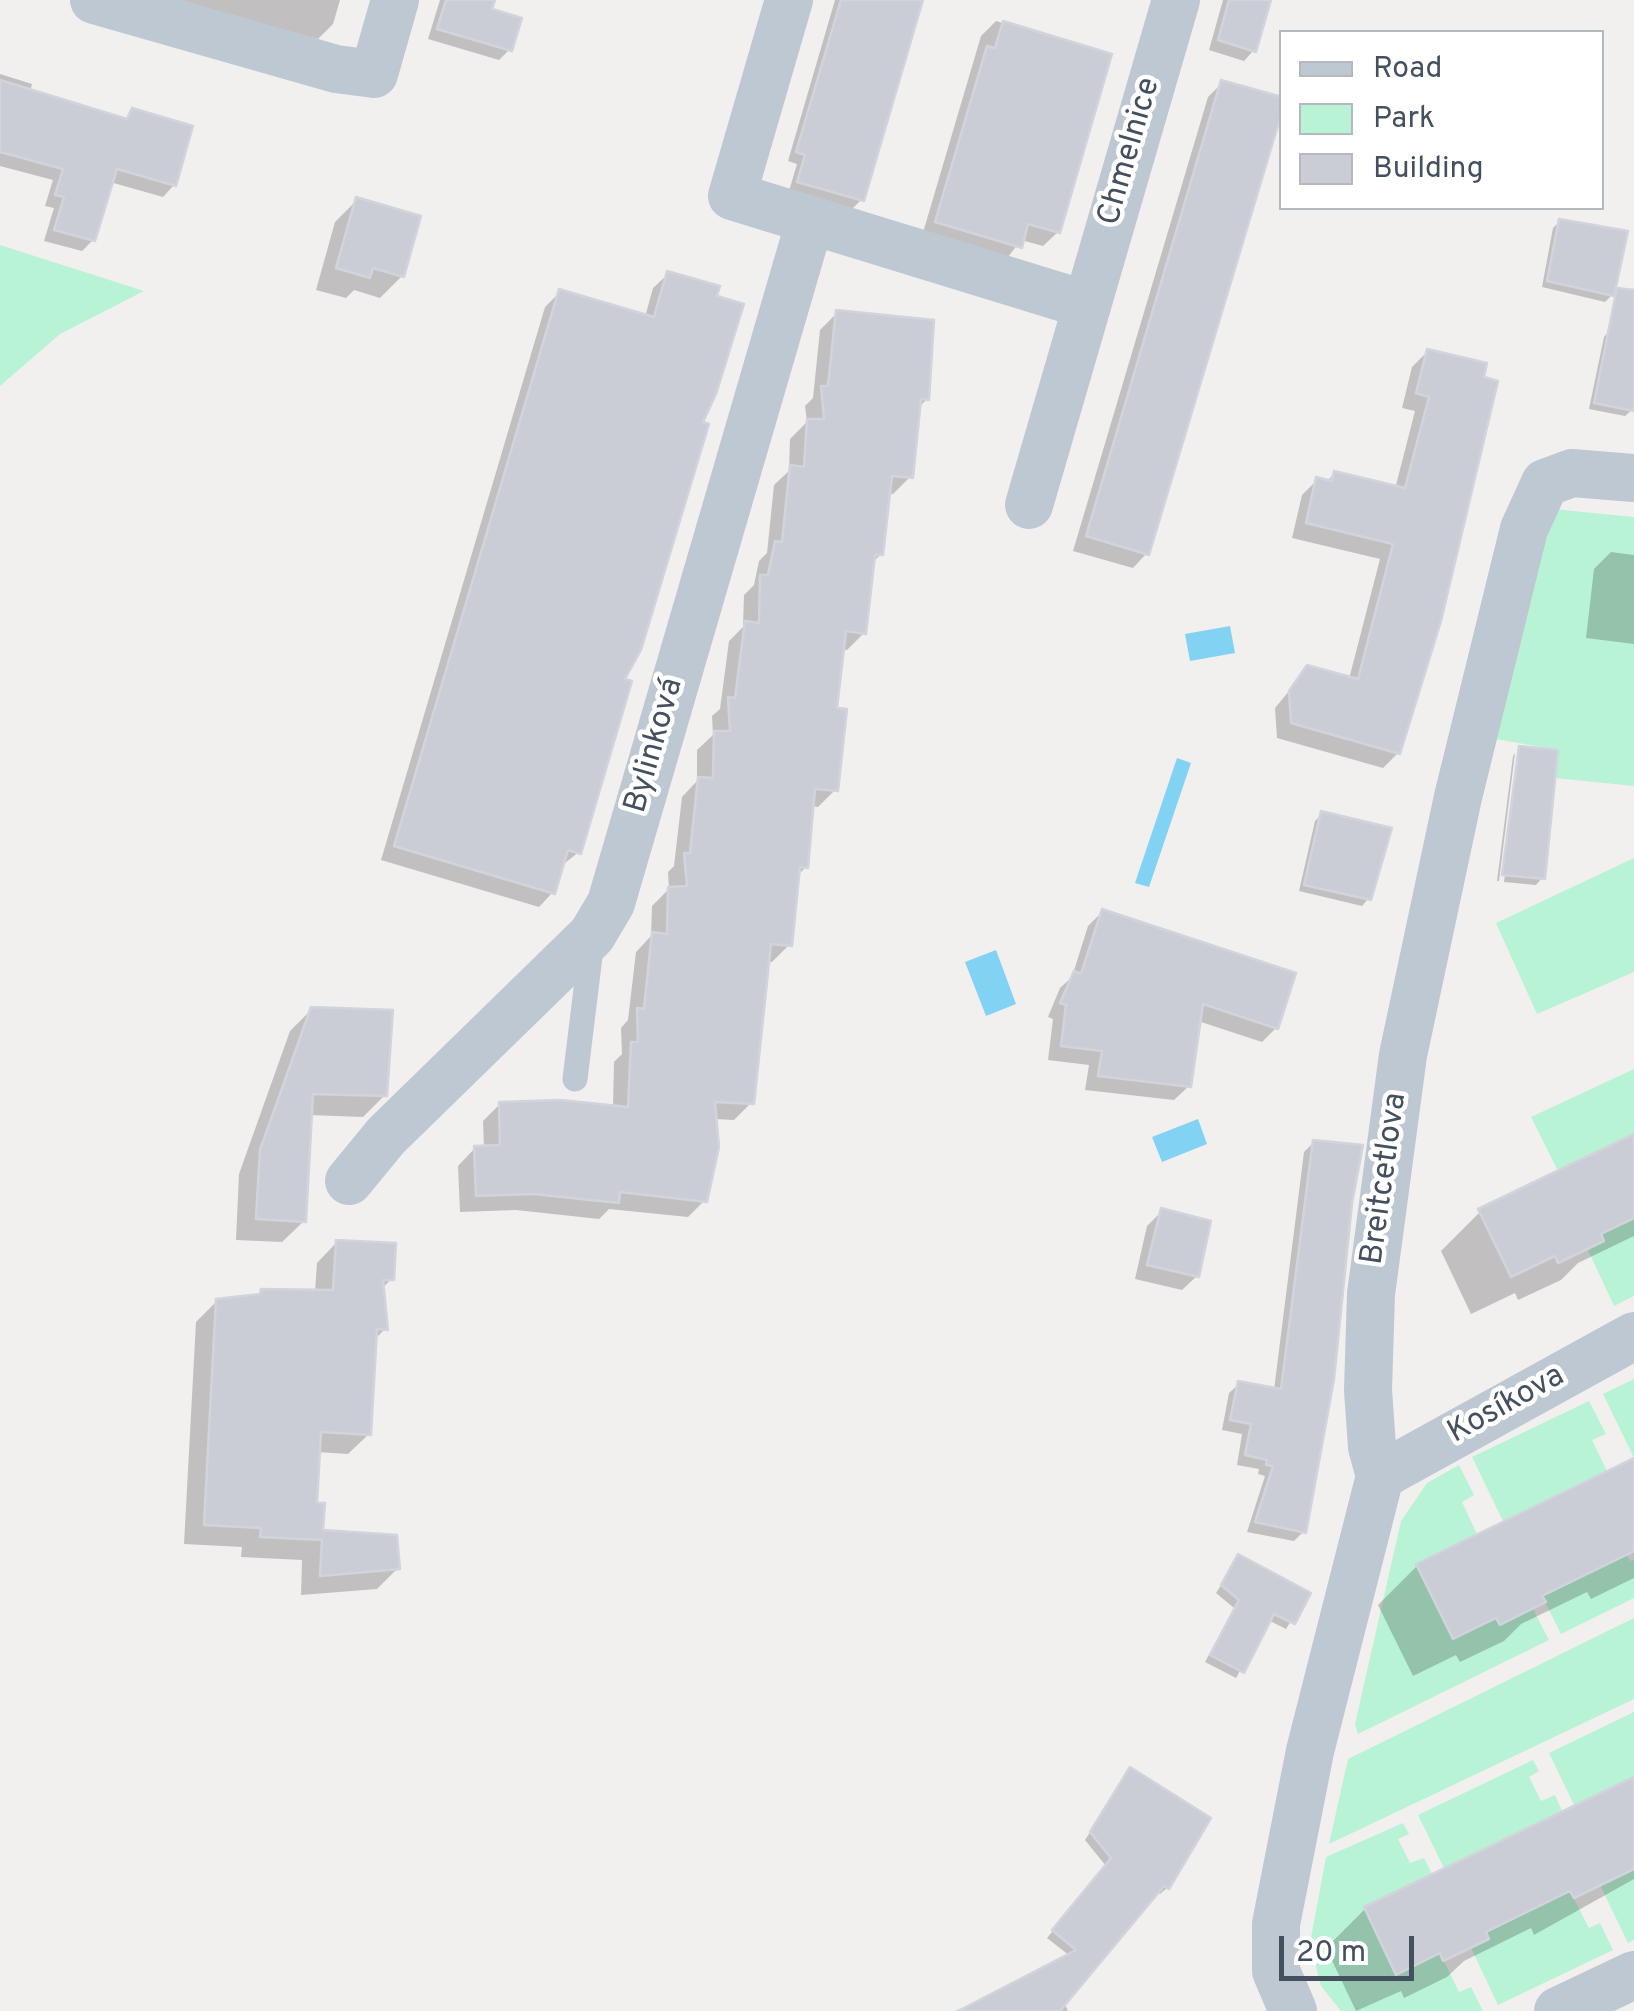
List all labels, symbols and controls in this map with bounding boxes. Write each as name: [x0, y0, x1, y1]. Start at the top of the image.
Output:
legend: [1279, 30, 1604, 210]
text: Road: [1373, 51, 1442, 88]
street label: Chmelnice: [1092, 74, 1170, 230]
text: Park: [1373, 101, 1435, 138]
text: Building: [1373, 151, 1484, 188]
street label: Bylinková: [618, 674, 694, 818]
street label: Breitcetlova: [1355, 1091, 1417, 1267]
street label: Kosíkova: [1442, 1358, 1572, 1454]
scale bar: [1284, 1916, 1419, 1978]
text: 20 m: [1296, 1935, 1366, 1972]

